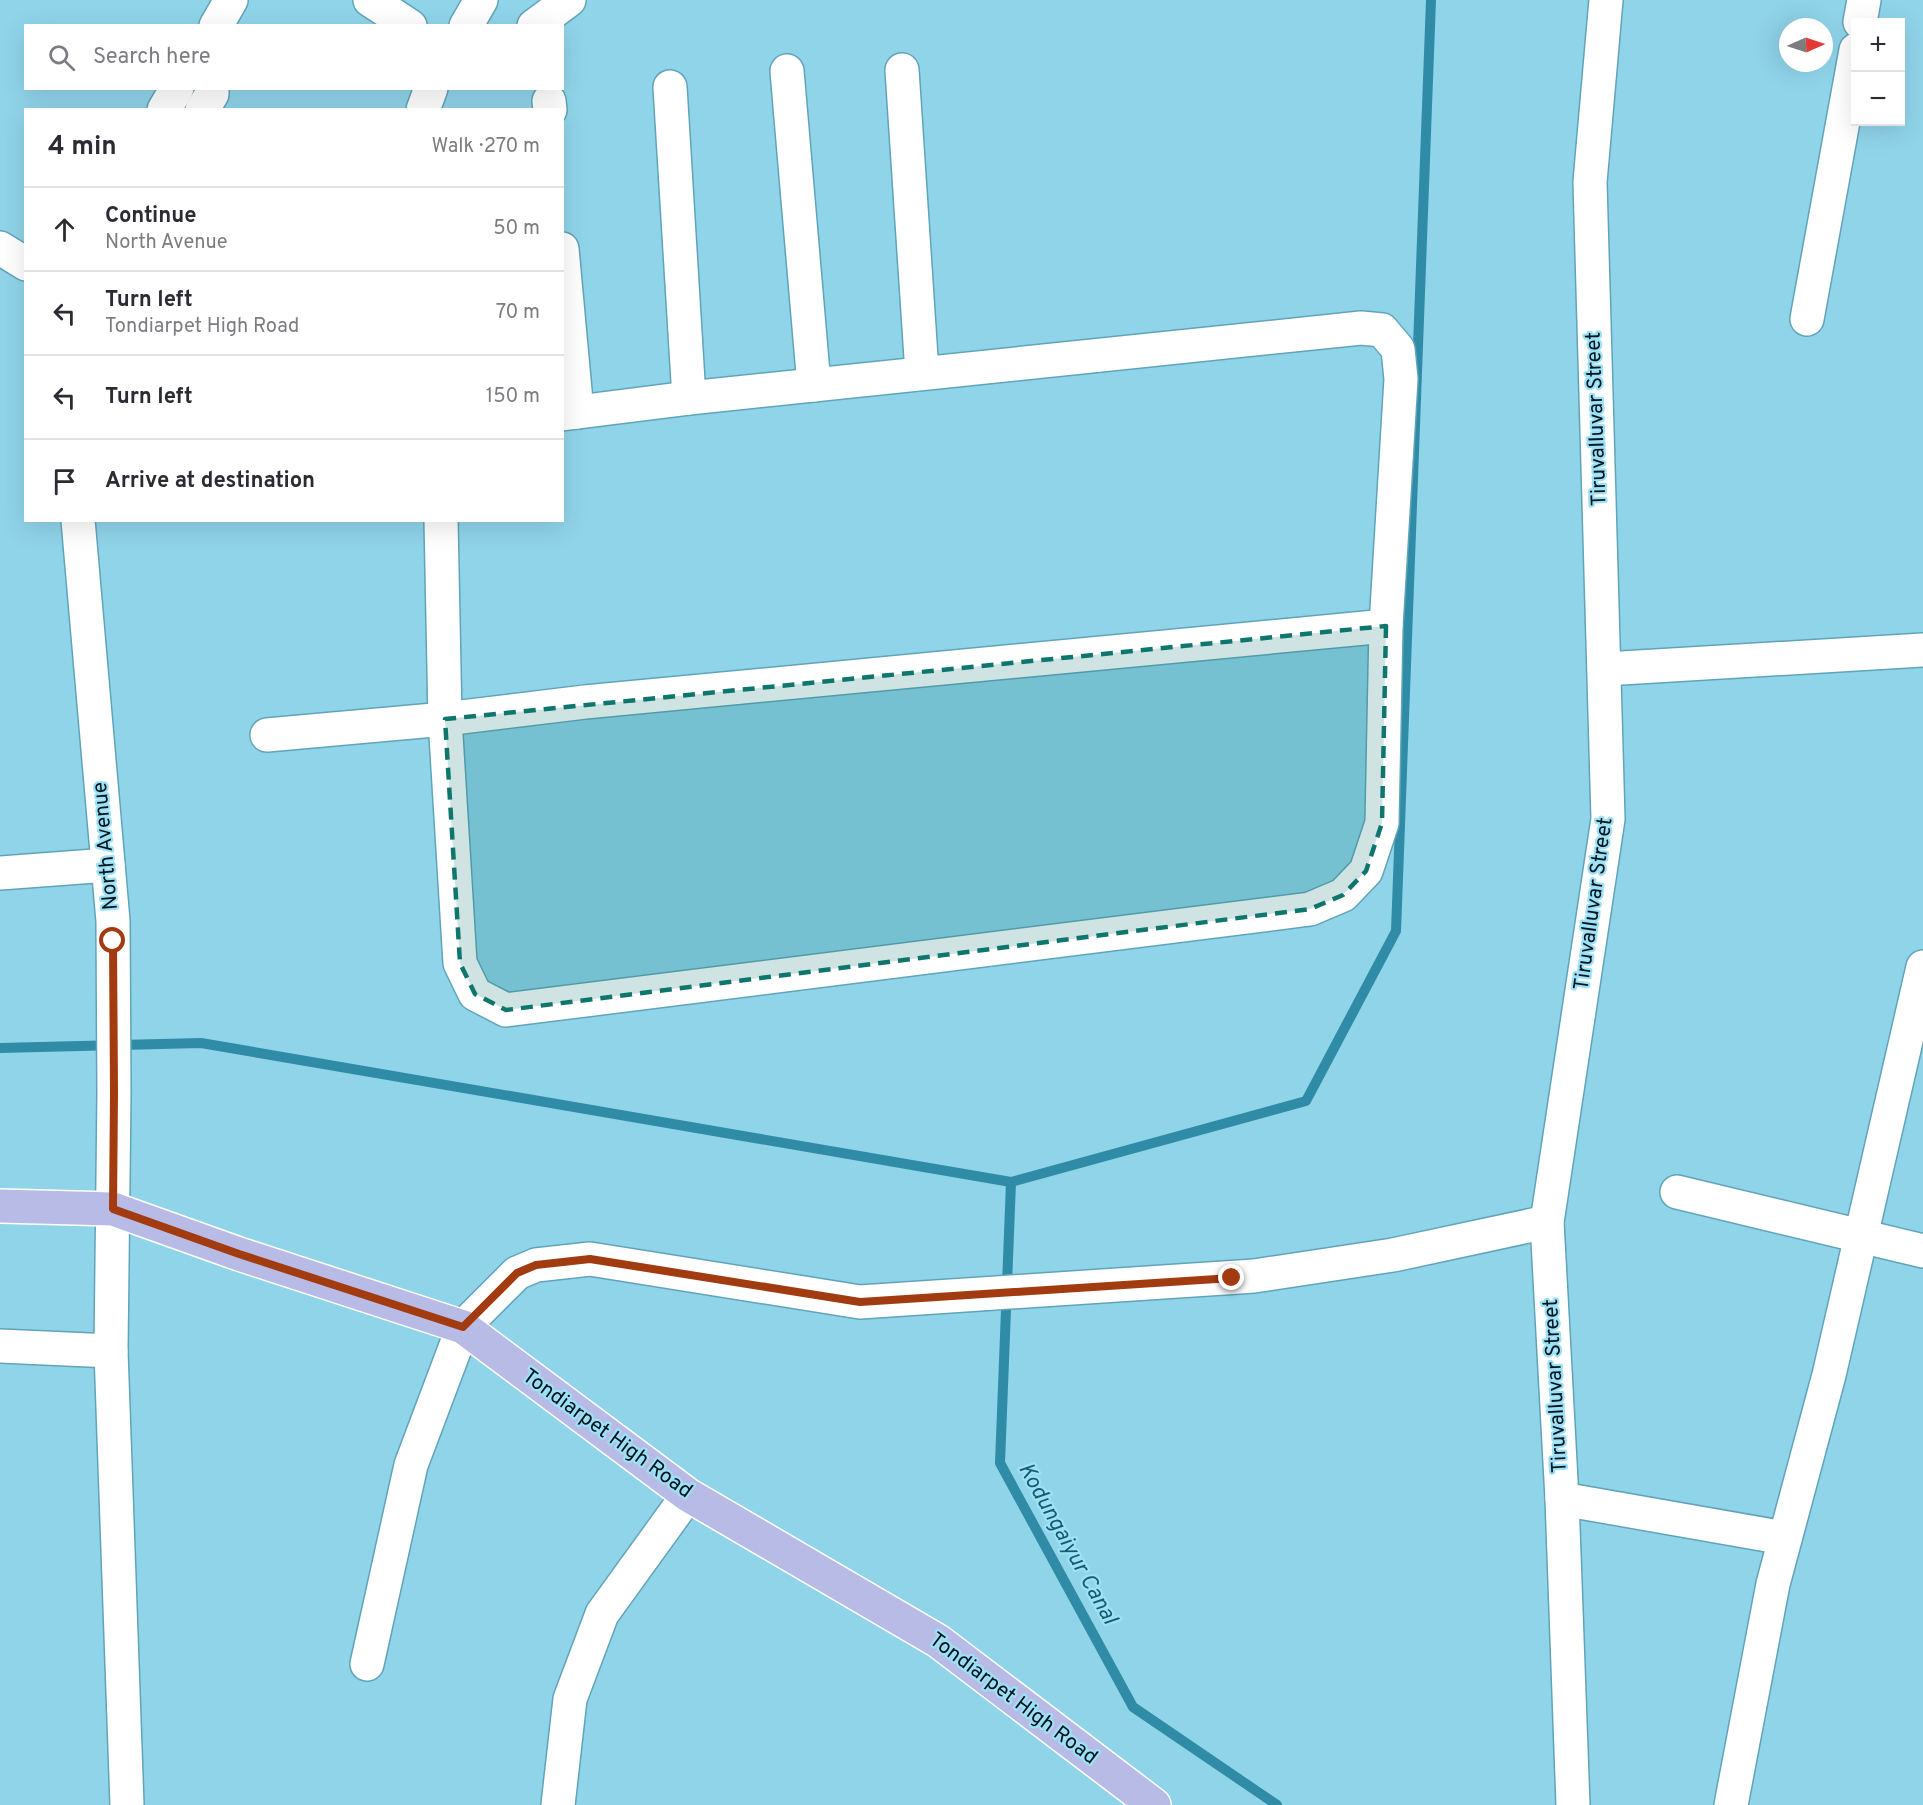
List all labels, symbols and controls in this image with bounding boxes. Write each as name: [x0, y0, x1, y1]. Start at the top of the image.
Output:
north arrow: [1779, 18, 1833, 72]
map controls: [1851, 18, 1905, 126]
button: +: [1851, 18, 1905, 72]
search box: [24, 24, 564, 90]
icon: search: [45, 41, 78, 74]
text: Search here: [93, 44, 211, 71]
button: −: [1851, 72, 1905, 126]
text: 4 min: [48, 131, 117, 164]
text: Walk · 270 m: [432, 134, 540, 160]
text: Continue: [105, 203, 196, 230]
icon: ahead: [48, 213, 81, 246]
text: 50 m: [493, 216, 540, 242]
text: North Avenue: [105, 230, 228, 256]
text: Turn left: [105, 287, 193, 314]
icon: left: [48, 297, 81, 330]
text: 70 m: [496, 300, 540, 326]
text: Tondiarpet High Road: [105, 314, 299, 340]
street label: Tiruvalluvar Street: [1580, 331, 1614, 507]
icon: left: [48, 381, 81, 414]
text: Turn left: [105, 384, 193, 411]
text: 150 m: [486, 384, 540, 410]
icon: arrive: [48, 465, 81, 498]
text: Arrive at destination: [105, 468, 315, 495]
street label: North Avenue: [87, 781, 125, 911]
street label: Tiruvalluvar Street: [1568, 816, 1620, 992]
route start: [99, 927, 125, 953]
route end: [1218, 1264, 1244, 1290]
street label: Tiruvalluvar Street: [1538, 1298, 1574, 1474]
street label: Tondiarpet High Road: [517, 1363, 697, 1505]
water label: Kodungaiyur Canal: [1011, 1458, 1123, 1631]
street label: Tondiarpet High Road: [923, 1627, 1103, 1771]

